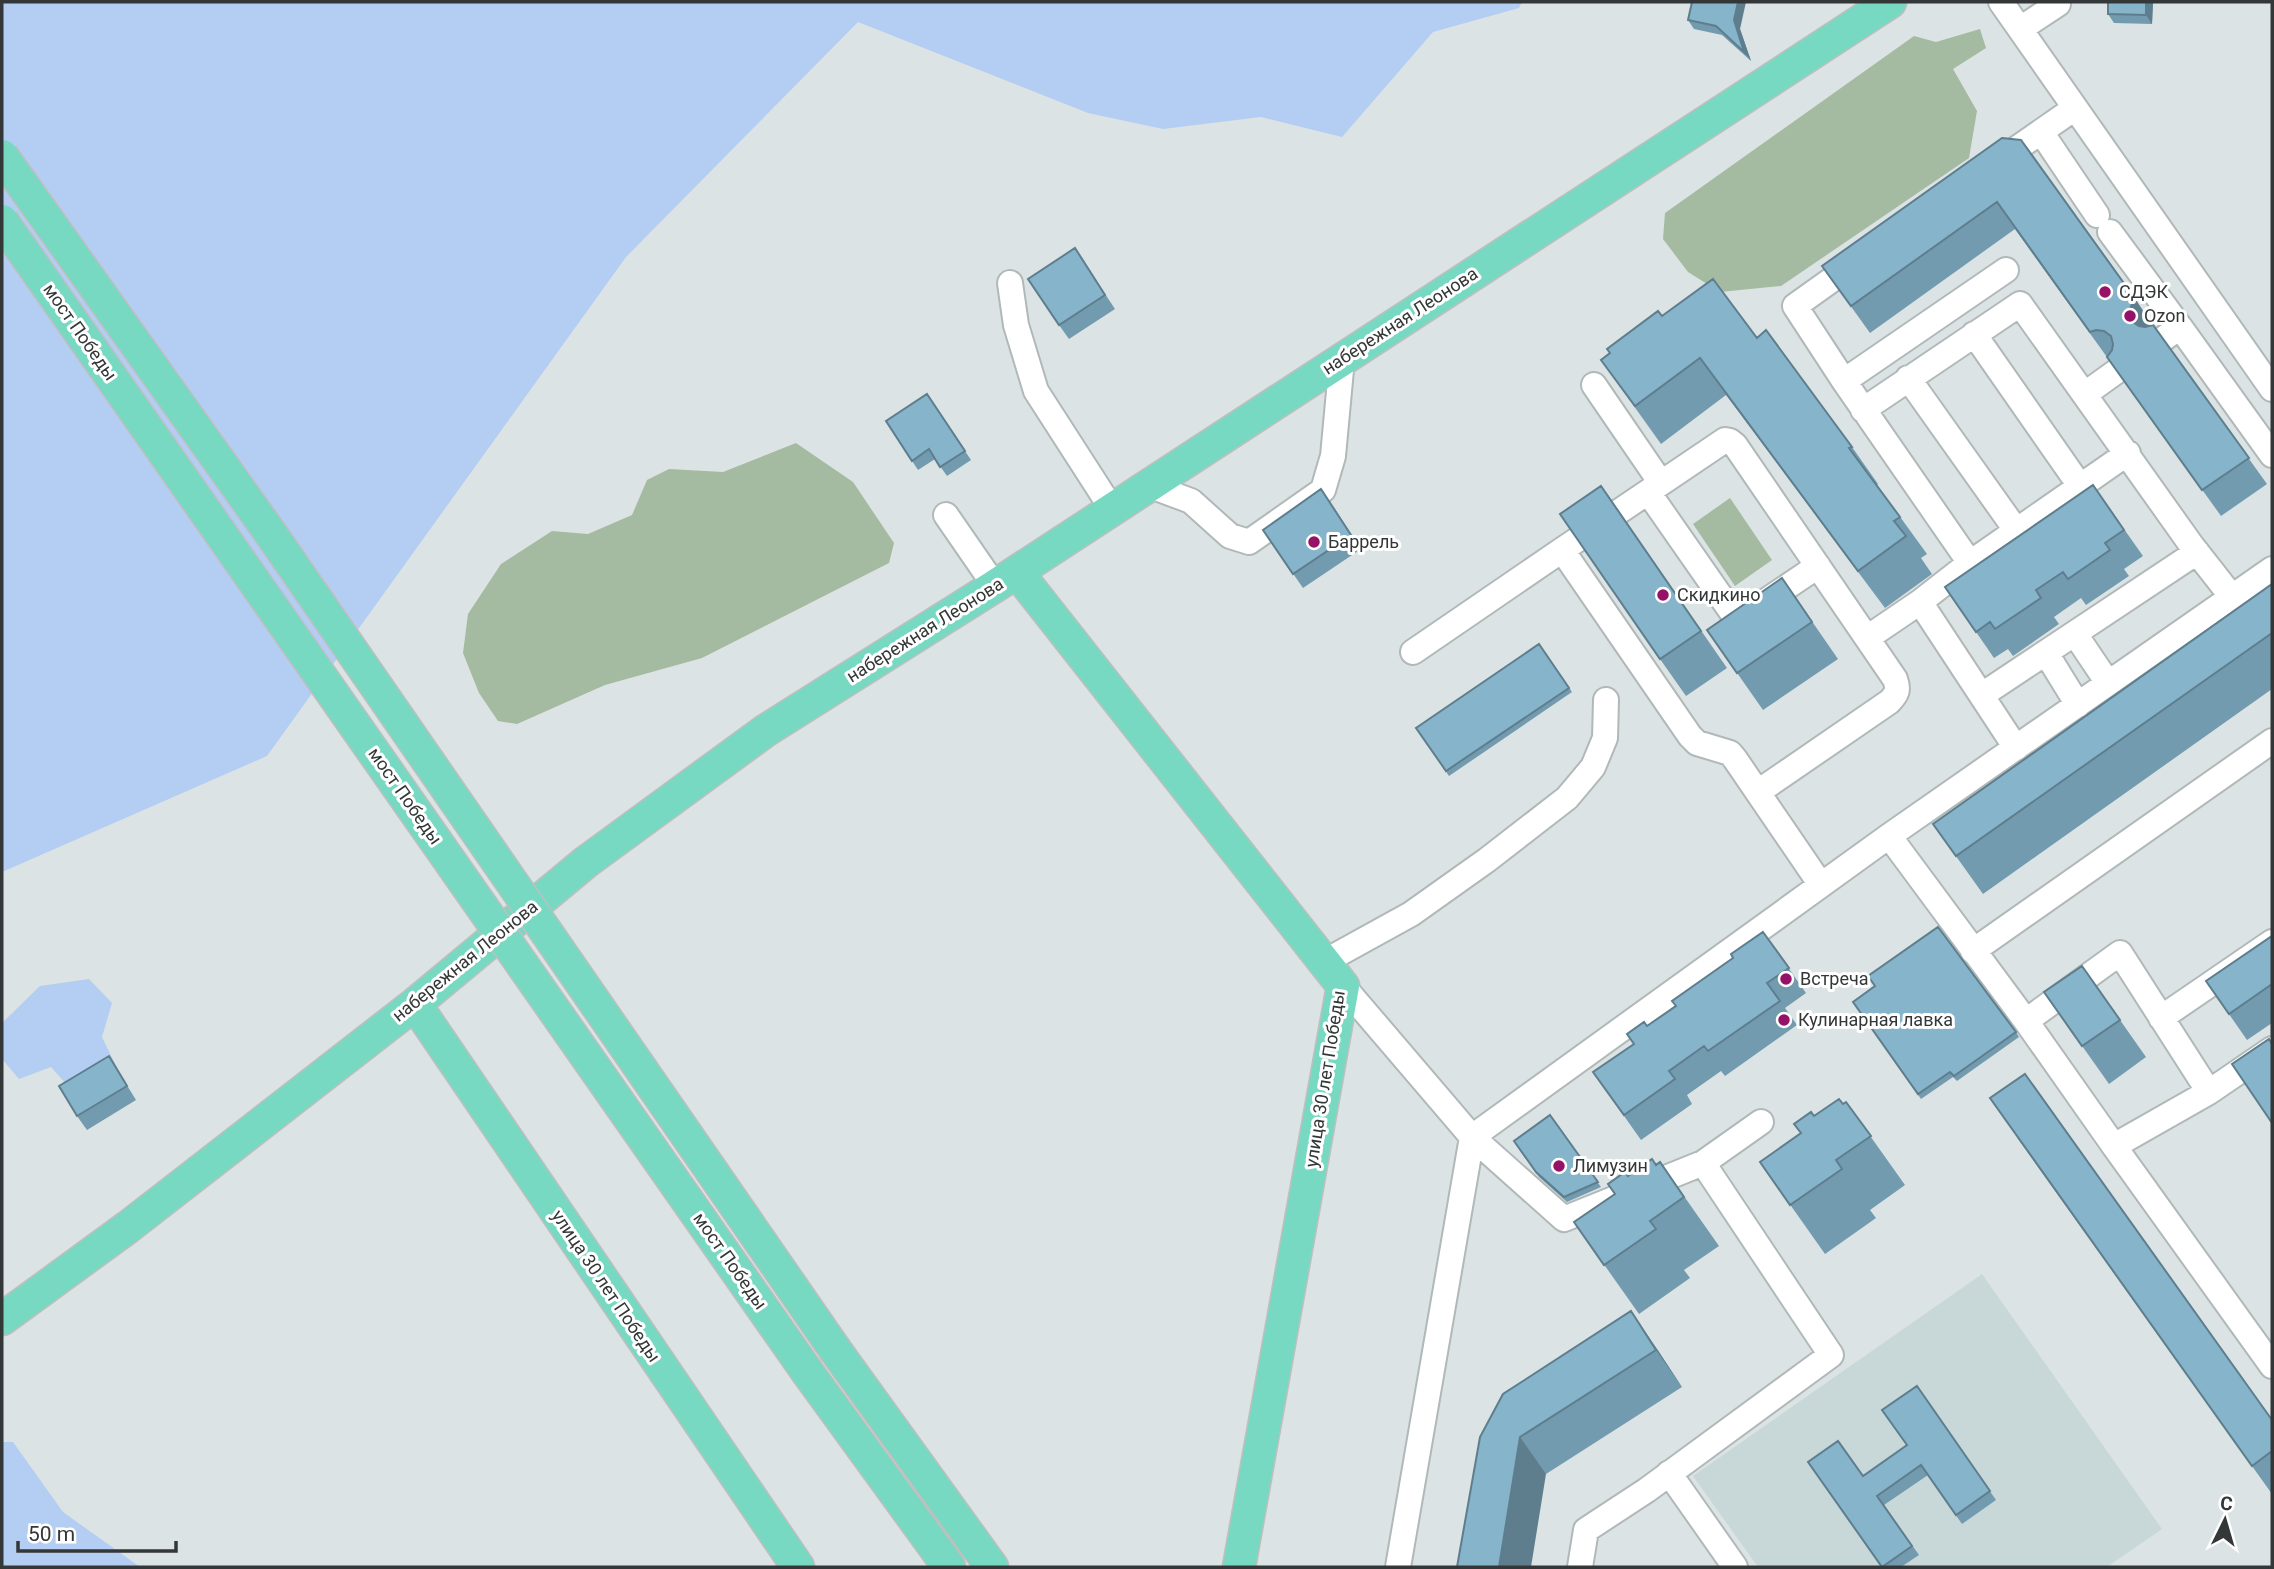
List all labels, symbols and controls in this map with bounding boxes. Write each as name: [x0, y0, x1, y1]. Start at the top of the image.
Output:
street label: набережная Леонова: [1318, 263, 1481, 379]
street label: мост Победы: [39, 279, 122, 384]
place label: СДЭК: [2119, 281, 2168, 302]
marker: СДЭК: [2097, 284, 2113, 300]
place label: Ozon: [2144, 305, 2185, 326]
marker: Ozon: [2122, 308, 2138, 324]
place label: Баррель: [1328, 531, 1399, 552]
marker: Баррель: [1306, 534, 1322, 550]
street label: набережная Леонова: [842, 573, 1007, 686]
place label: Скидкино: [1677, 584, 1760, 605]
marker: Скидкино: [1655, 587, 1671, 603]
street label: мост Победы: [364, 743, 447, 848]
street label: набережная Леонова: [388, 896, 542, 1026]
place label: Встреча: [1800, 968, 1869, 989]
marker: Встреча: [1778, 971, 1794, 987]
street label: улица 30 лет Победы: [1300, 989, 1349, 1169]
place label: Кулинарная лавка: [1798, 1009, 1953, 1030]
marker: Кулинарная лавка: [1776, 1012, 1792, 1028]
place label: Лимузин: [1573, 1155, 1648, 1176]
marker: Лимузин: [1551, 1158, 1567, 1174]
street label: улица 30 лет Победы: [548, 1206, 665, 1366]
street label: мост Победы: [689, 1208, 772, 1313]
north arrow: [2190, 1485, 2260, 1555]
text: С: [2219, 1492, 2234, 1516]
scale bar: [18, 1510, 175, 1554]
text: 50 m: [28, 1522, 75, 1546]

